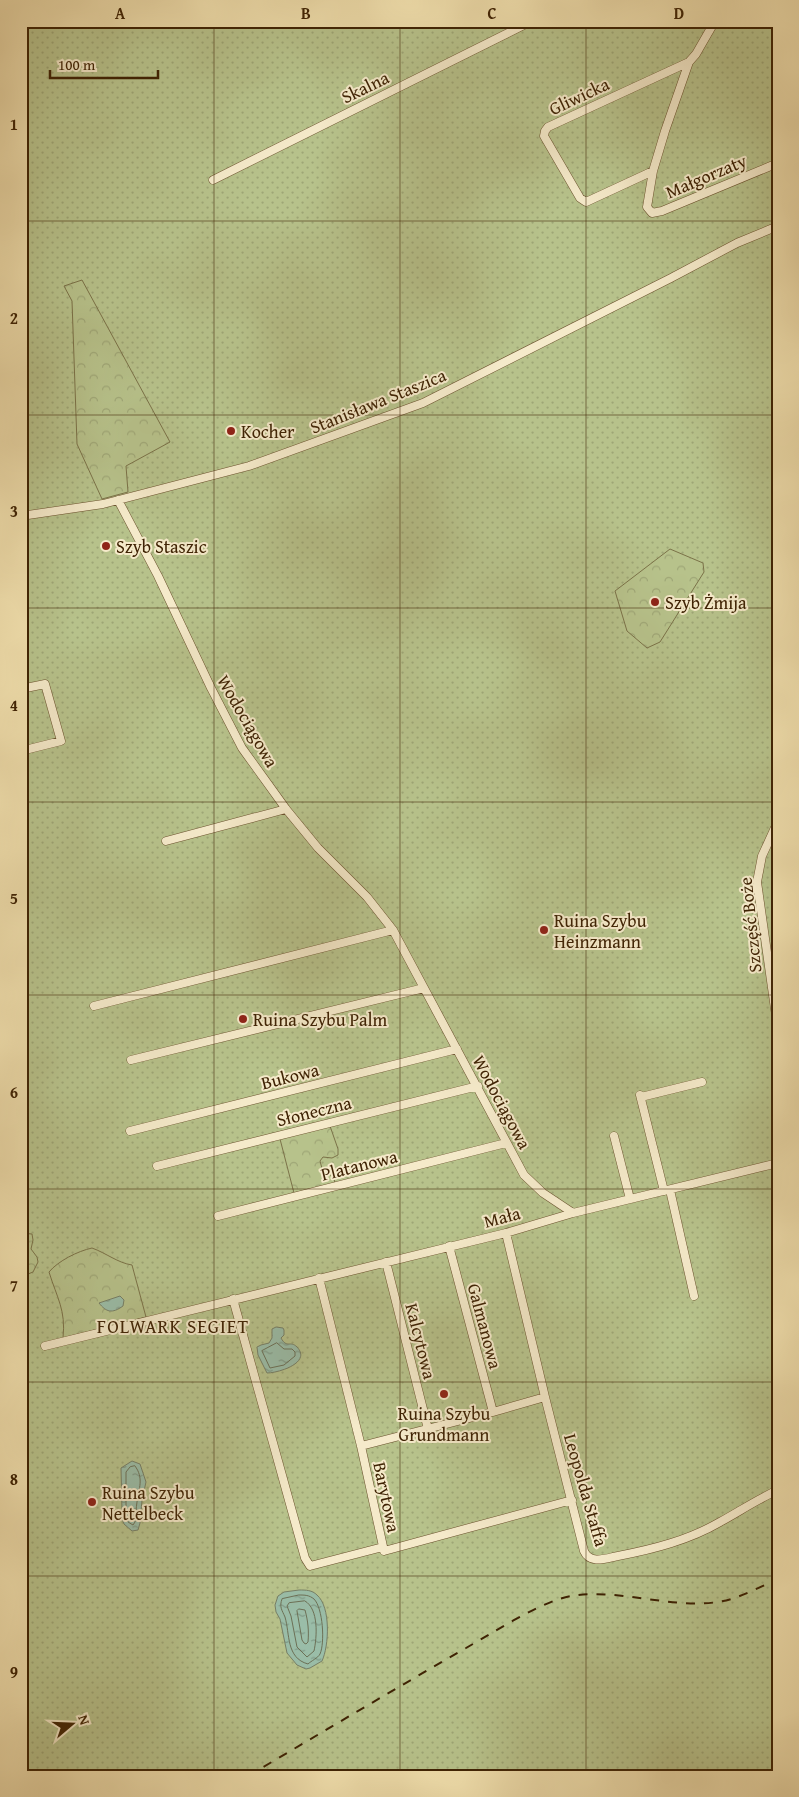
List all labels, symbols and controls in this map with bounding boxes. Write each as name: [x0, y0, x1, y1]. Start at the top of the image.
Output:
text: A: [115, 1, 126, 25]
text: B: [301, 1, 311, 25]
text: C: [487, 1, 497, 25]
text: D: [674, 1, 684, 25]
scale bar: [50, 48, 158, 80]
text: 100 m: [58, 54, 96, 75]
street label: Skalna: [337, 64, 394, 110]
street label: Gliwicka: [544, 70, 614, 122]
text: 1: [10, 112, 18, 136]
street label: Małgorzaty: [661, 147, 751, 205]
text: 2: [10, 306, 18, 330]
street label: Stanisława Staszica: [306, 361, 451, 441]
place label: Kocher: [241, 418, 295, 445]
marker: Kocher: [225, 425, 237, 437]
text: 3: [10, 499, 18, 523]
place label: Szyb Staszic: [116, 533, 207, 560]
marker: Szyb Staszic: [100, 540, 112, 552]
place label: Szyb Żmija: [665, 589, 747, 616]
marker: Szyb Żmija: [649, 596, 661, 608]
street label: Wodociągowa: [211, 670, 286, 773]
text: 4: [10, 693, 18, 717]
street label: Szczęść Boże: [732, 876, 768, 974]
text: 5: [10, 886, 18, 910]
place label: Ruina Szybu Heinzmann: [554, 907, 647, 955]
marker: Ruina Szybu Heinzmann: [538, 924, 550, 936]
place label: Ruina Szybu Palm: [253, 1006, 388, 1033]
marker: Ruina Szybu Palm: [237, 1013, 249, 1025]
street label: Wodociągowa: [466, 1050, 538, 1154]
street label: Bukowa: [258, 1056, 322, 1096]
text: 6: [10, 1080, 18, 1104]
street label: Słoneczna: [274, 1089, 355, 1133]
street label: Platanowa: [318, 1142, 401, 1188]
street label: Mała: [481, 1199, 524, 1235]
text: 7: [10, 1273, 18, 1297]
street label: Galmanowa: [461, 1280, 509, 1372]
street label: Kalcytowa: [399, 1300, 444, 1382]
district label: FOLWARK SEGIET: [97, 1312, 249, 1340]
marker: Ruina Szybu Grundmann: [438, 1388, 450, 1400]
place label: Ruina Szybu Grundmann: [398, 1400, 490, 1448]
street label: Leopolda Staffa: [557, 1430, 615, 1550]
street label: Barytowa: [366, 1459, 408, 1535]
text: 8: [10, 1467, 18, 1491]
place label: Ruina Szybu Nettelbeck: [102, 1479, 195, 1527]
marker: Ruina Szybu Nettelbeck: [86, 1496, 98, 1508]
text: 9: [10, 1660, 18, 1684]
north arrow: [48, 1700, 98, 1750]
text: N: [73, 1712, 95, 1728]

